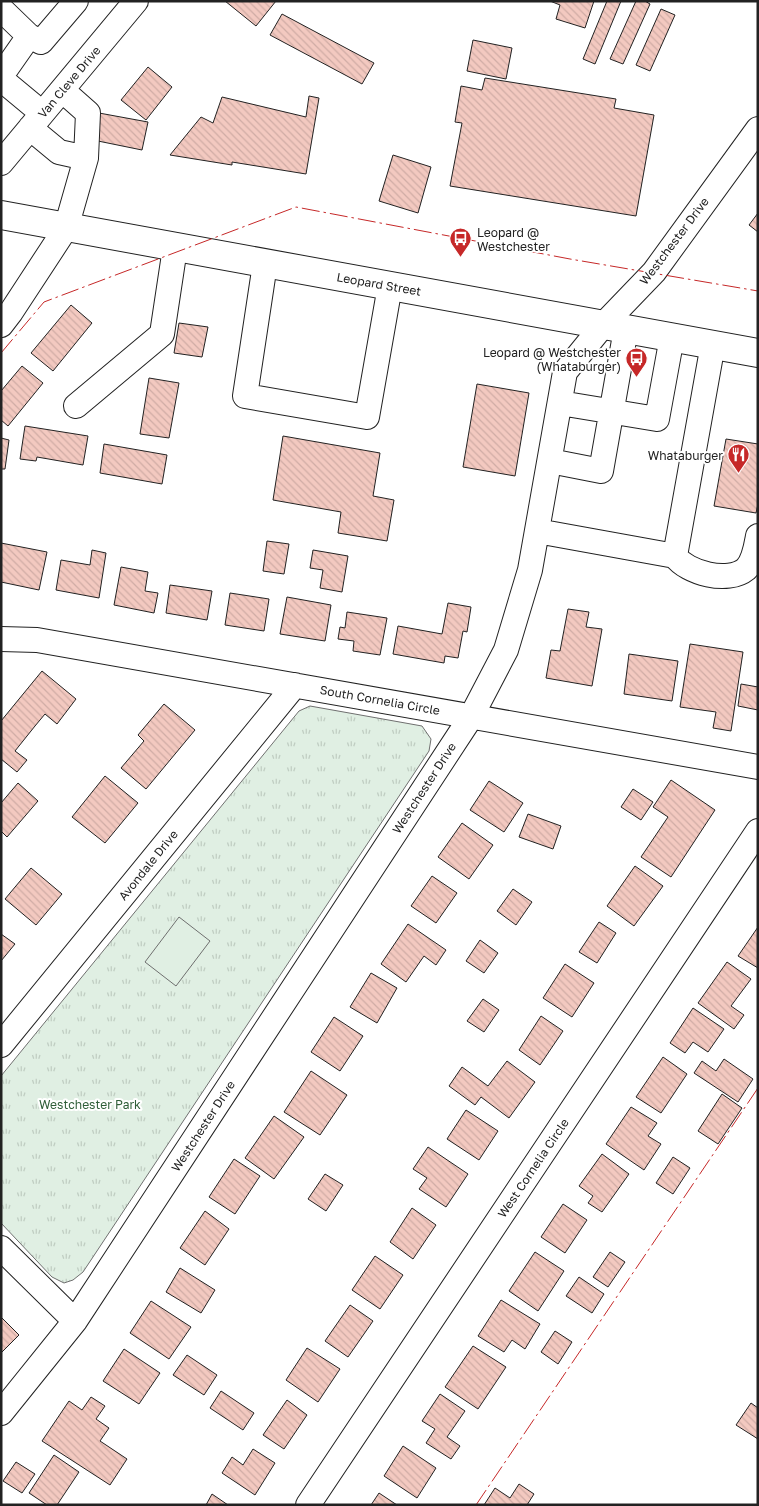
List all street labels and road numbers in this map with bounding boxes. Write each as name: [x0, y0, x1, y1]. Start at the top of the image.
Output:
street label: Van Cleve Drive: [35, 43, 103, 121]
street label: Westchester Drive: [636, 194, 712, 288]
street label: Leopard Street: [336, 269, 423, 299]
street label: South Cornelia Circle: [319, 682, 441, 718]
street label: Westchester Drive: [389, 740, 459, 836]
street label: Avondale Drive: [115, 827, 181, 903]
street label: Westchester Drive: [168, 1078, 238, 1174]
street label: West Cornelia Circle: [494, 1115, 572, 1221]

